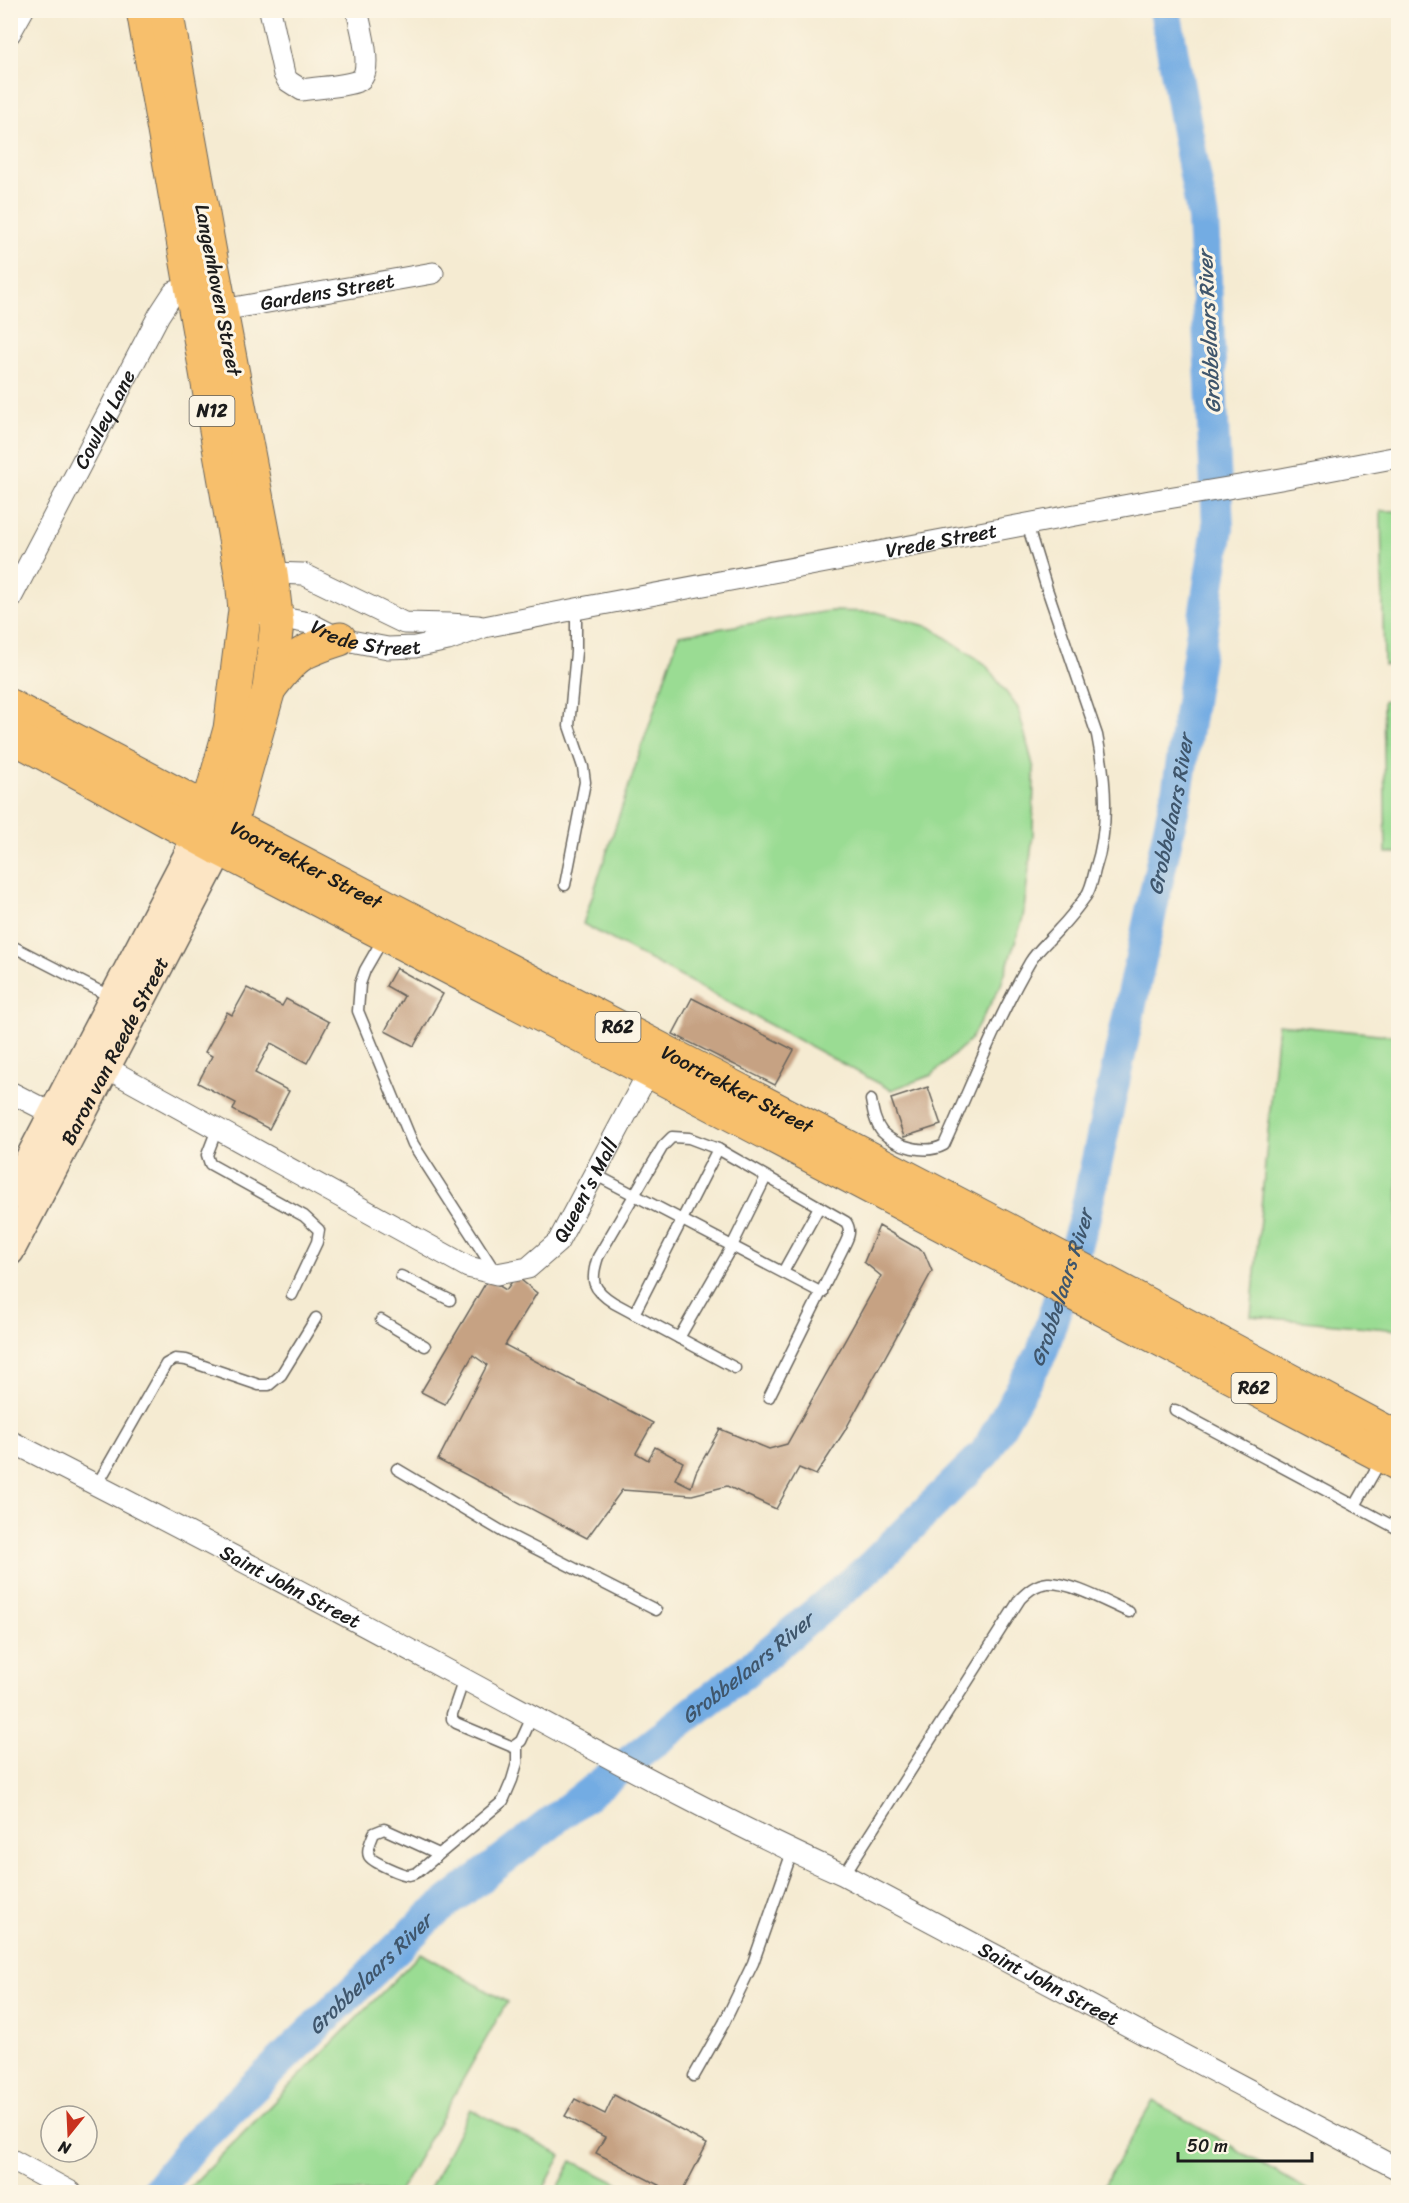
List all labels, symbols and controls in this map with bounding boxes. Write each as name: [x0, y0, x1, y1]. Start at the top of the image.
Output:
street label: Langenhoven Street: [184, 201, 252, 380]
water label: Grobbelaars River: [1186, 246, 1232, 414]
street label: Gardens Street: [257, 263, 397, 320]
street label: Cowley Lane: [64, 363, 145, 475]
road number: N12: [190, 396, 234, 426]
street label: Vrede Street: [883, 513, 1000, 568]
street label: Vrede Street: [304, 609, 425, 666]
water label: Grobbelaars River: [1136, 728, 1205, 898]
street label: Voortrekker Street: [224, 810, 390, 919]
street label: Baron van Reede Street: [51, 950, 179, 1151]
road number: R62: [596, 1012, 640, 1042]
street label: Voortrekker Street: [655, 1035, 821, 1144]
street label: Queen's Mall: [543, 1131, 628, 1249]
water label: Grobbelaars River: [1019, 1202, 1106, 1374]
road number: R62: [1232, 1373, 1276, 1403]
street label: Saint John Street: [214, 1535, 368, 1638]
water label: Grobbelaars River: [672, 1600, 826, 1734]
water label: Grobbelaars River: [299, 1901, 445, 2044]
street label: Saint John Street: [972, 1932, 1126, 2036]
north arrow: [39, 2104, 99, 2164]
scale bar: [1178, 2125, 1312, 2163]
text: 50 m: [1187, 2130, 1228, 2162]
text: N: [54, 2132, 75, 2164]

